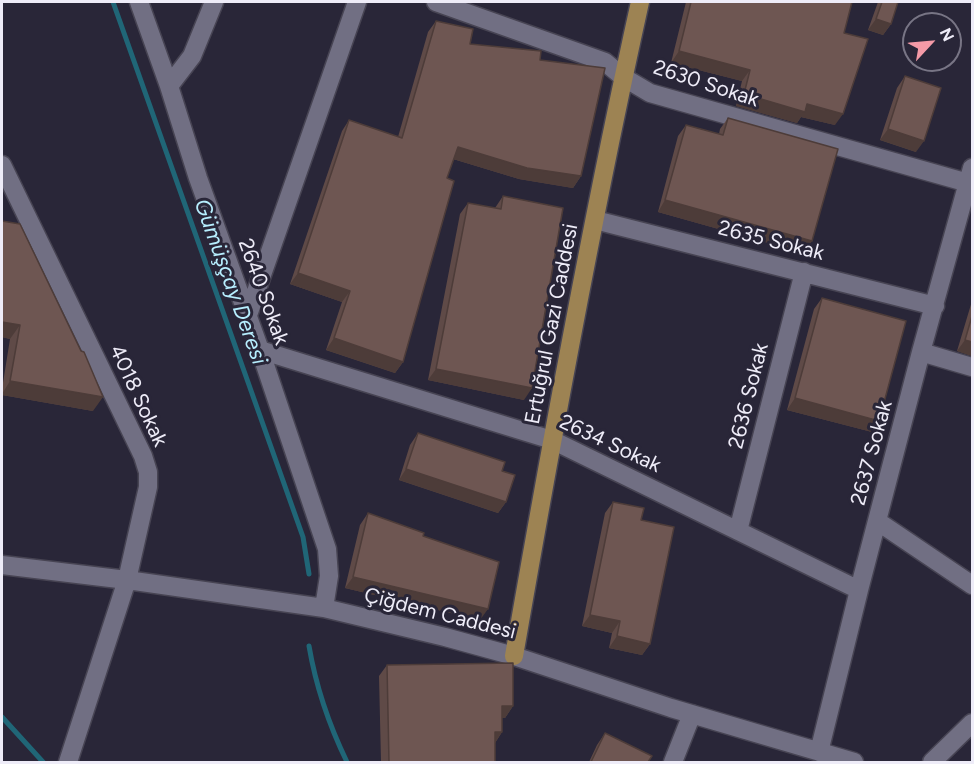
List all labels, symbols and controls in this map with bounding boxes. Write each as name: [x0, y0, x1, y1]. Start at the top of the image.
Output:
north arrow: [902, 12, 962, 72]
text: N: [936, 25, 958, 44]
street label: 2630 Sokak: [650, 55, 762, 113]
water label: Gümüşçay Deresi: [188, 196, 272, 368]
street label: 2635 Sokak: [715, 216, 827, 266]
street label: Ertuğrul Gazi Caddesi: [520, 222, 584, 426]
street label: 2640 Sokak: [232, 235, 294, 349]
street label: 4018 Sokak: [104, 341, 172, 451]
street label: 2636 Sokak: [724, 341, 774, 451]
street label: 2637 Sokak: [846, 398, 898, 508]
street label: 2634 Sokak: [555, 410, 665, 478]
street label: Çiğdem Caddesi: [361, 583, 519, 645]

